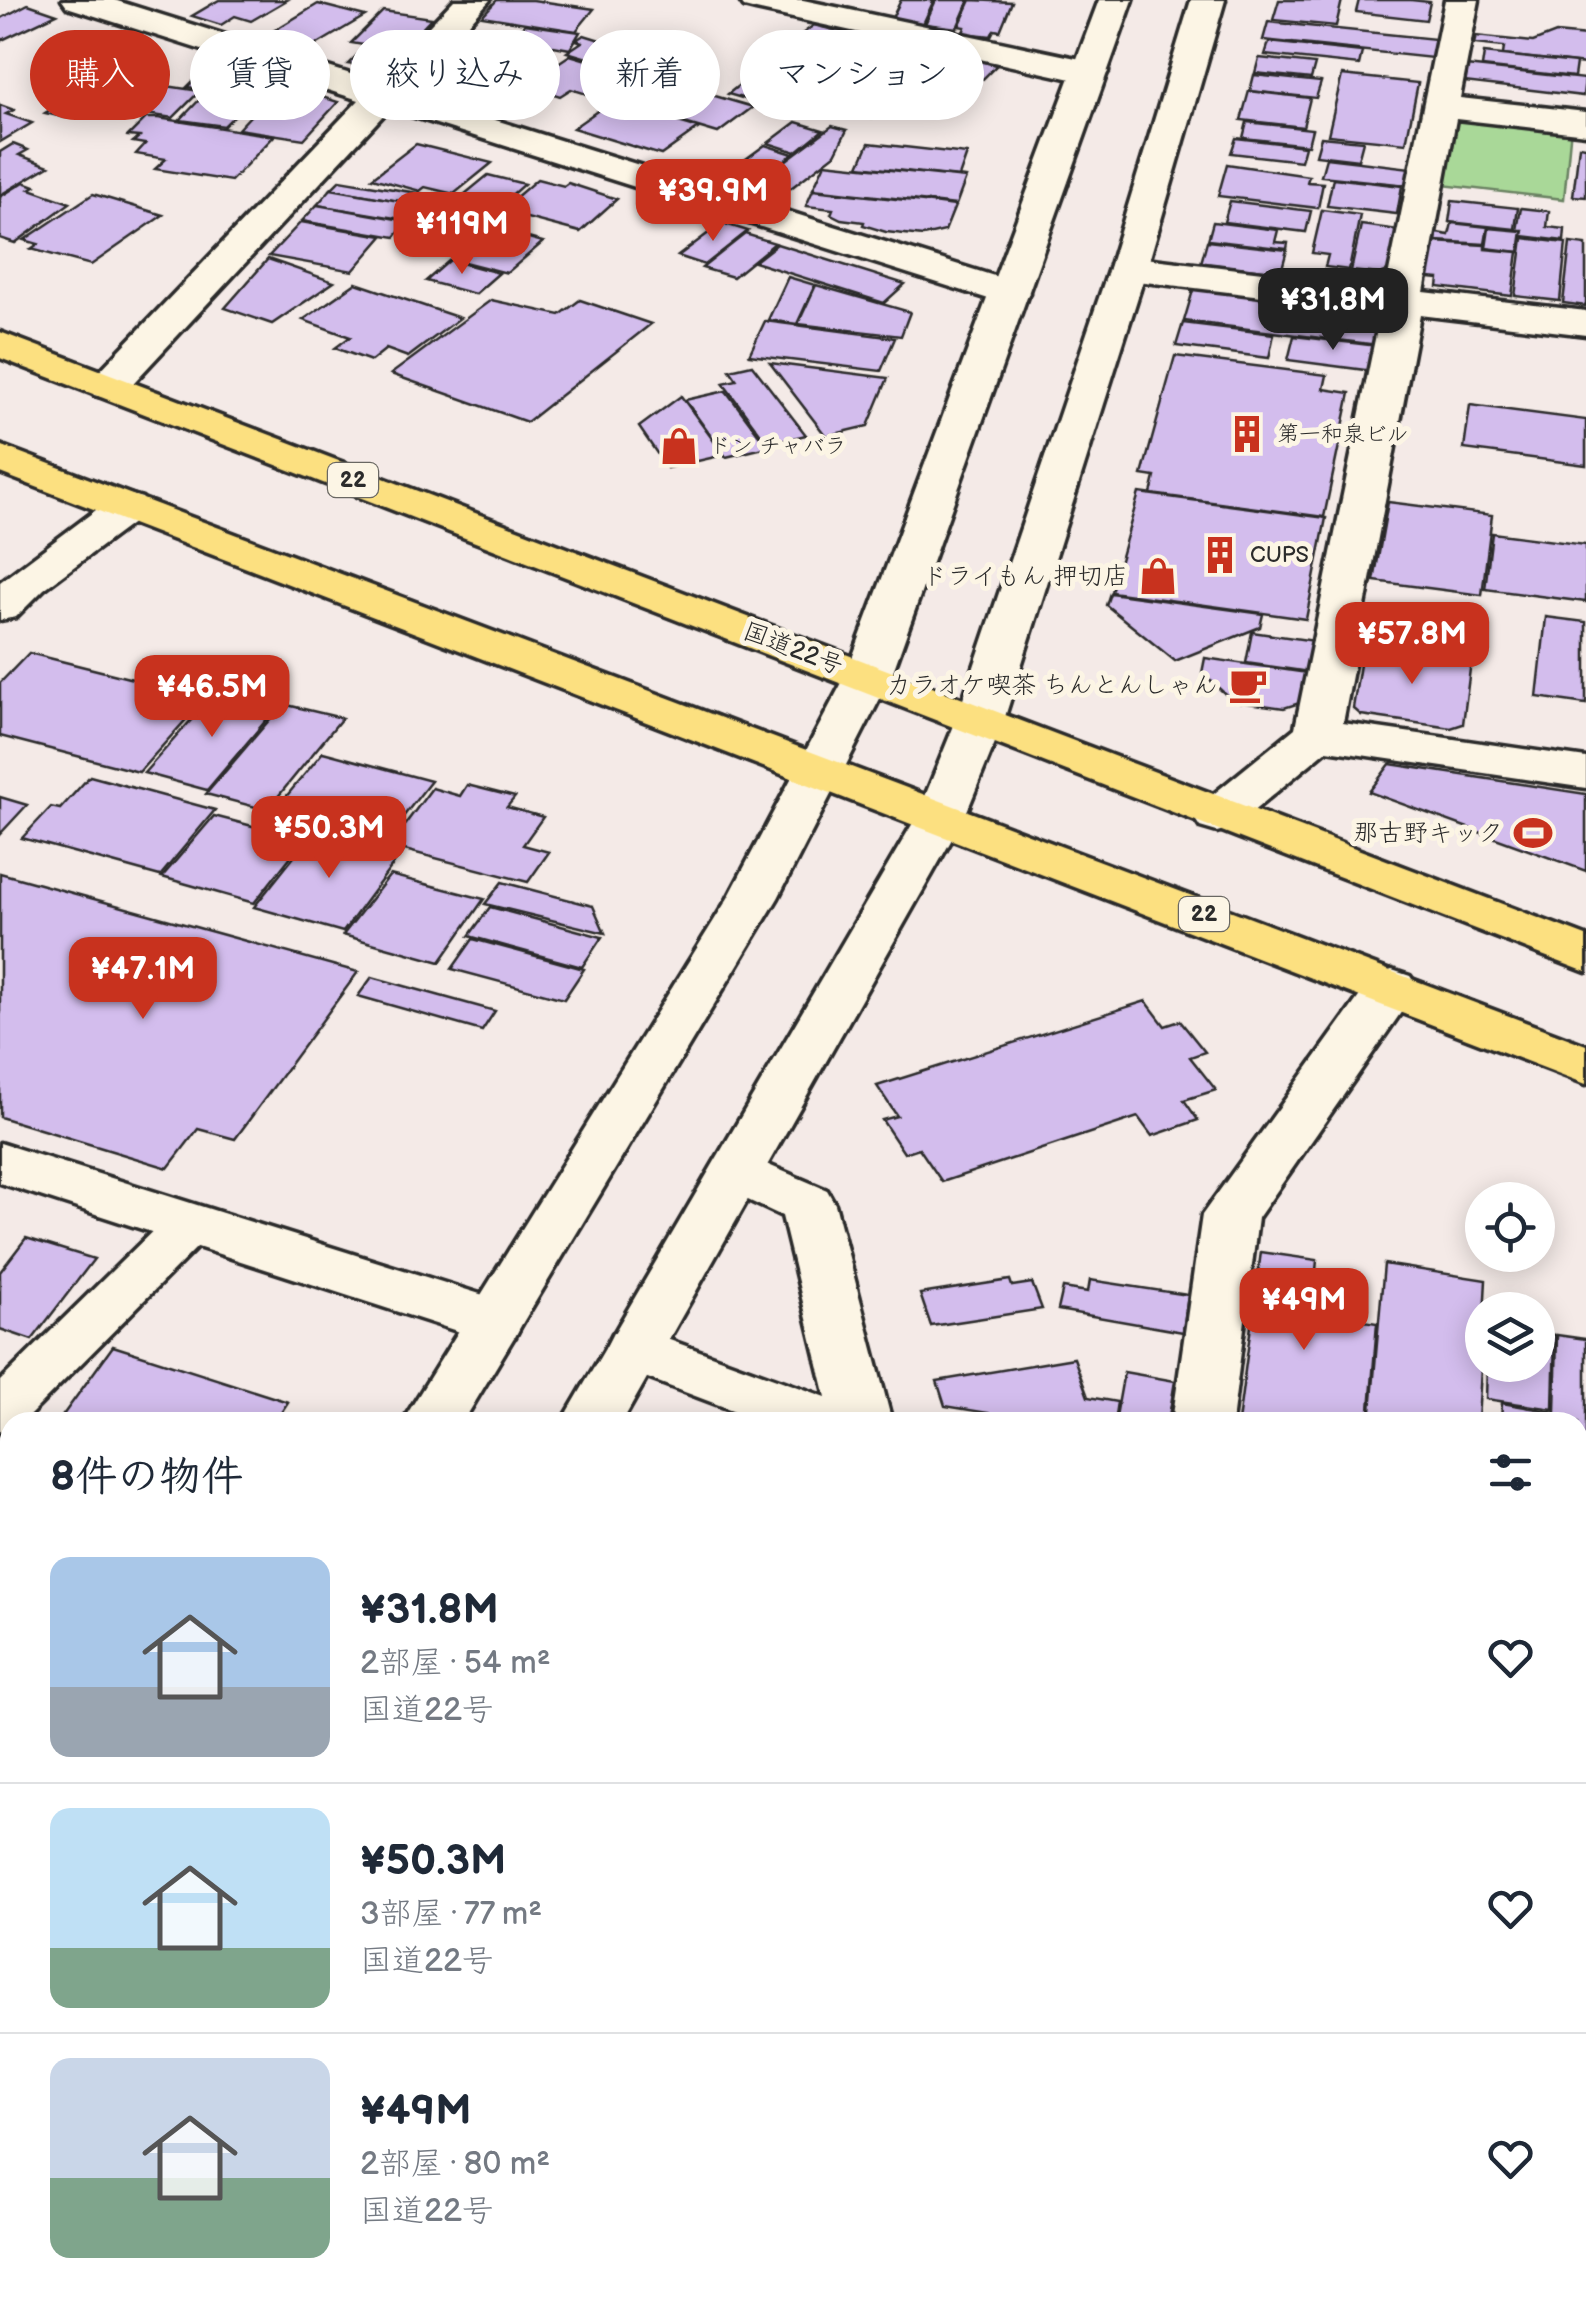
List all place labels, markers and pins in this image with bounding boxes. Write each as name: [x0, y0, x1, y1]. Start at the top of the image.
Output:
pin: ¥39.9M: [632, 159, 794, 244]
pin: ¥119M: [392, 192, 532, 277]
pin: ¥31.8M: [1252, 268, 1414, 353]
building icon: 第一和泉ビル: [1226, 413, 1268, 455]
place label: 第一和泉ビル: [1277, 421, 1409, 448]
shop icon: ドン チャバラ: [658, 425, 700, 467]
place label: ドン チャバラ: [709, 433, 847, 460]
building icon: CUPS: [1199, 534, 1241, 576]
place label: CUPS: [1250, 542, 1309, 569]
shop icon: ドライもん 押切店: [1137, 555, 1179, 597]
place label: ドライもん 押切店: [922, 561, 1128, 592]
pin: ¥57.8M: [1331, 602, 1493, 687]
pin: ¥46.5M: [131, 655, 293, 740]
cafe icon: カラオケ喫茶 ちんとんしゃん: [1227, 664, 1269, 706]
place label: カラオケ喫茶 ちんとんしゃん: [886, 670, 1218, 701]
pin: ¥50.3M: [248, 796, 410, 881]
sports icon: 那古野キック: [1512, 812, 1554, 854]
place label: 那古野キック: [1353, 818, 1503, 849]
pin: ¥47.1M: [62, 937, 224, 1022]
pin: ¥49M: [1245, 1268, 1363, 1353]

